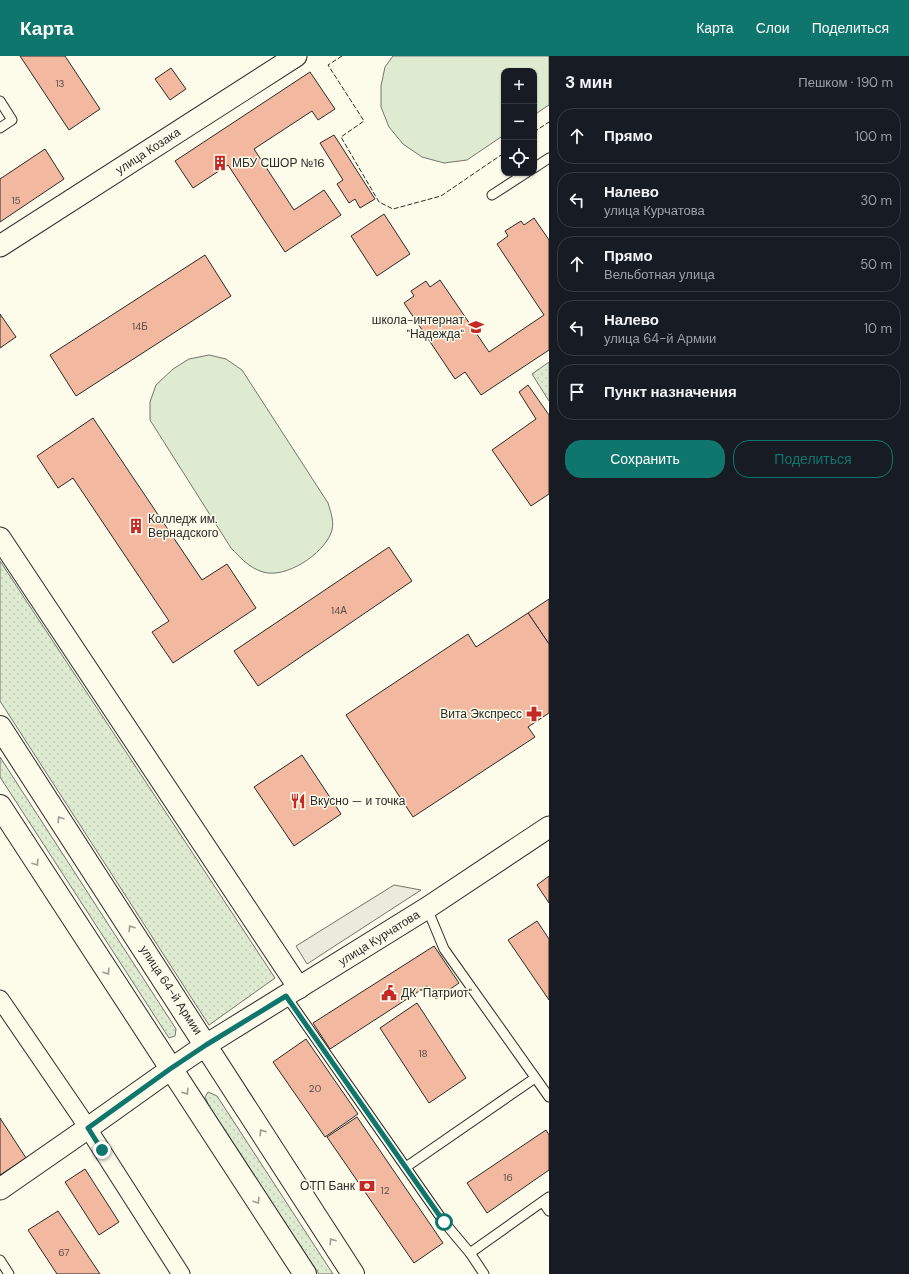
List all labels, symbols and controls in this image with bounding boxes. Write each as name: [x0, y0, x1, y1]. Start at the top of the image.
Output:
text: Карта: [20, 16, 74, 41]
text: Карта: [696, 19, 734, 37]
text: Слои: [756, 19, 790, 37]
text: Поделиться: [812, 19, 889, 37]
map controls: [501, 68, 537, 176]
button: +: [501, 68, 537, 104]
text: 3 мин: [565, 71, 613, 93]
text: Пешком · 190 m: [798, 74, 893, 91]
house number: 13: [55, 77, 65, 90]
button: −: [501, 104, 537, 140]
street label: улица Козака: [113, 124, 184, 178]
icon: ahead: [566, 125, 588, 147]
text: Прямо: [604, 126, 653, 146]
text: 100 m: [855, 128, 892, 145]
button: locate: [501, 140, 537, 176]
building icon: МБУ СШОР №16: [211, 154, 229, 172]
place label: МБУ СШОР №16: [232, 155, 325, 171]
text: Налево: [604, 182, 659, 202]
icon: left: [566, 189, 588, 211]
text: 30 m: [860, 192, 892, 209]
house number: 15: [11, 194, 21, 207]
text: улица Курчатова: [604, 202, 705, 219]
text: Прямо: [604, 246, 653, 266]
icon: ahead: [566, 253, 588, 275]
text: 50 m: [860, 256, 892, 273]
text: Вельботная улица: [604, 266, 715, 283]
text: Налево: [604, 310, 659, 330]
place label: школа-интернат "Надежда": [372, 312, 464, 342]
icon: left: [566, 317, 588, 339]
school or university icon: школа-интернат "Надежда": [467, 318, 485, 336]
house number: 14Б: [132, 320, 148, 333]
text: 10 m: [864, 320, 892, 337]
text: улица 64-й Армии: [604, 330, 716, 347]
icon: arrive: [566, 381, 588, 403]
text: Пункт назначения: [604, 382, 737, 402]
button: Сохранить: [565, 440, 725, 478]
button: Поделиться: [733, 440, 893, 478]
place label: Колледж им. Вернадского: [148, 511, 219, 541]
building icon: Колледж им. Вернадского: [127, 517, 145, 535]
house number: 14А: [331, 604, 347, 617]
pharmacy icon: Вита Экспресс: [525, 705, 543, 723]
place label: Вита Экспресс: [440, 706, 522, 722]
restaurant icon: Вкусно — и точка: [289, 792, 307, 810]
place label: Вкусно — и точка: [310, 793, 406, 809]
one-way arrow: [57, 816, 65, 823]
one-way arrow: [32, 858, 39, 865]
street label: улица Курчатова: [335, 906, 423, 969]
one-way arrow: [128, 925, 135, 932]
street label: улица 64-й Армии: [136, 942, 206, 1038]
one-way arrow: [102, 967, 109, 974]
public building icon: ДК "Патриот": [380, 984, 398, 1002]
place label: ДК "Патриот": [401, 985, 473, 1001]
house number: 18: [418, 1047, 428, 1060]
house number: 20: [309, 1082, 321, 1095]
one-way arrow: [181, 1088, 189, 1095]
one-way arrow: [259, 1129, 267, 1136]
route end: [93, 1141, 111, 1159]
house number: 16: [503, 1171, 513, 1184]
bank icon: ОТП Банк: [358, 1177, 376, 1195]
place label: ОТП Банк: [300, 1178, 356, 1194]
house number: 12: [381, 1184, 390, 1197]
one-way arrow: [252, 1197, 260, 1204]
route start: [435, 1213, 453, 1231]
one-way arrow: [329, 1238, 337, 1245]
house number: 67: [58, 1246, 70, 1259]

